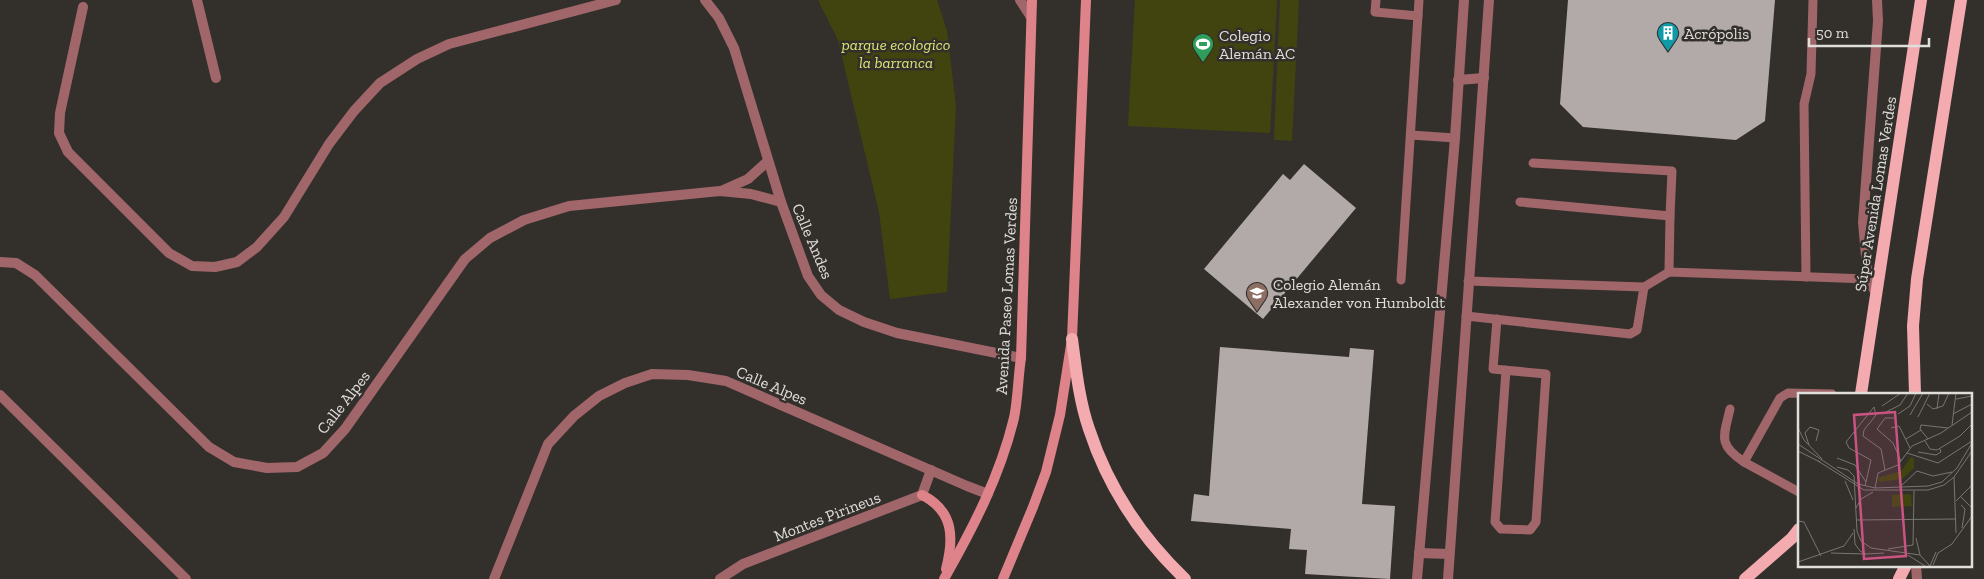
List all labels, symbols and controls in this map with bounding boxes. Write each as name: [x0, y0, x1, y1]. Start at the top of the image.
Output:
scale bar: [1809, 15, 1929, 47]
building icon: Acrópolis: [1656, 21, 1680, 52]
place label: Acrópolis: [1684, 24, 1749, 43]
text: 50 m: [1816, 24, 1849, 42]
place label: Colegio Alemán AC: [1219, 26, 1295, 63]
sports icon: Colegio Alemán AC: [1191, 32, 1215, 63]
park label: parque ecologico la barranca: [841, 35, 950, 72]
street label: Súper Avenida Lomas Verdes: [1851, 95, 1900, 293]
street label: Avenida Paseo Lomas Verdes: [992, 197, 1021, 395]
street label: Calle Andes: [788, 201, 837, 282]
place label: Colegio Alemán Alexander von Humboldt: [1273, 275, 1445, 312]
school or university icon: Colegio Alemán Alexander von Humboldt: [1245, 281, 1269, 312]
street label: Calle Alpes: [733, 362, 810, 409]
street label: Calle Alpes: [313, 367, 374, 438]
inset map: [1798, 393, 1972, 566]
street label: Montes Pirineus: [771, 487, 883, 546]

